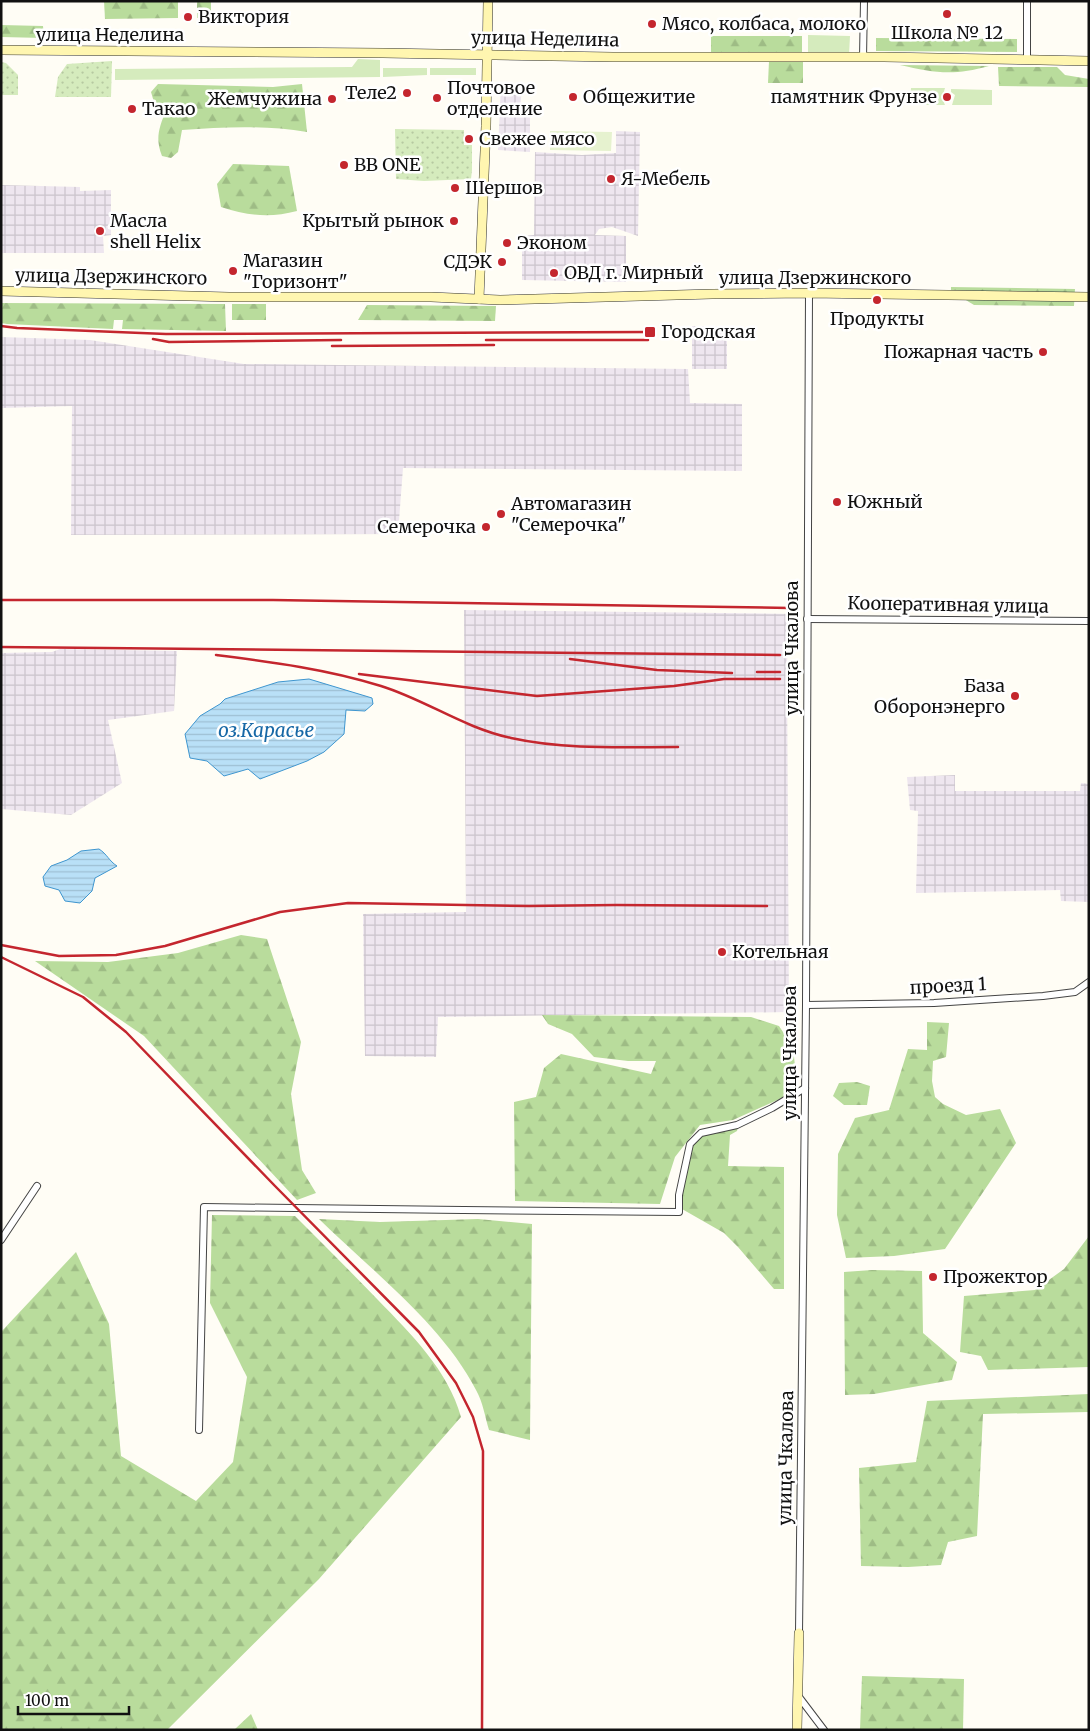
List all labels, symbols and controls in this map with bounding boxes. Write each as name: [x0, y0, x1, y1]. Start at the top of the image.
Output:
place label: Виктория: [198, 5, 289, 28]
marker: Школа № 12: [941, 8, 953, 20]
marker: Виктория: [182, 11, 194, 23]
place label: Мясо, колбаса, молоко: [662, 12, 866, 35]
marker: Мясо, колбаса, молоко: [646, 18, 658, 30]
place label: Школа № 12: [891, 21, 1003, 44]
street label: улица Неделина: [36, 23, 185, 46]
street label: улица Неделина: [471, 26, 620, 51]
place label: Почтовое отделение: [447, 76, 542, 120]
place label: Теле2: [345, 81, 397, 104]
place label: Общежитие: [583, 85, 695, 108]
place label: памятник Фрунзе: [770, 85, 937, 108]
place label: Жемчужина: [207, 87, 322, 110]
marker: Теле2: [401, 87, 413, 99]
marker: Общежитие: [567, 91, 579, 103]
marker: памятник Фрунзе: [941, 91, 953, 103]
marker: Почтовое отделение: [431, 92, 443, 104]
marker: Жемчужина: [326, 93, 338, 105]
place label: Такао: [142, 97, 195, 120]
marker: Такао: [126, 103, 138, 115]
place label: Свежее мясо: [479, 127, 595, 150]
marker: Свежее мясо: [463, 133, 475, 145]
place label: BB ONE: [354, 153, 421, 176]
marker: BB ONE: [338, 159, 350, 171]
place label: Я-Мебель: [621, 167, 710, 190]
marker: Я-Мебель: [605, 173, 617, 185]
place label: Шершов: [465, 176, 543, 199]
marker: Шершов: [449, 182, 461, 194]
place label: Масла shell Helix: [110, 209, 201, 253]
place label: Крытый рынок: [302, 209, 445, 232]
marker: Крытый рынок: [448, 215, 460, 227]
marker: Масла shell Helix: [94, 225, 106, 237]
place label: Эконом: [517, 231, 587, 254]
marker: Эконом: [501, 237, 513, 249]
place label: Магазин "Горизонт": [243, 249, 348, 293]
place label: СДЭК: [443, 250, 492, 273]
marker: СДЭК: [496, 256, 508, 268]
place label: ОВД г. Мирный: [564, 261, 703, 284]
street label: улица Дзержинского: [15, 263, 207, 290]
marker: Магазин "Горизонт": [227, 265, 239, 277]
street label: улица Дзержинского: [719, 266, 911, 289]
marker: ОВД г. Мирный: [548, 267, 560, 279]
marker: Продукты: [871, 294, 883, 306]
place label: Продукты: [830, 307, 924, 330]
place label: Городская: [661, 320, 756, 343]
marker: Городская: [643, 325, 657, 339]
place label: Пожарная часть: [884, 340, 1033, 363]
marker: Пожарная часть: [1037, 346, 1049, 358]
place label: Южный: [847, 490, 923, 513]
place label: Автомагазин "Семерочка": [510, 492, 632, 536]
marker: Южный: [831, 496, 843, 508]
marker: Автомагазин "Семерочка": [495, 508, 507, 520]
place label: Семерочка: [377, 515, 476, 538]
marker: Семерочка: [480, 521, 492, 533]
street label: улица Чкалова: [780, 580, 803, 715]
street label: Кооперативная улица: [847, 591, 1049, 618]
place label: База Оборонэнерго: [874, 674, 1005, 718]
marker: База Оборонэнерго: [1009, 690, 1021, 702]
water label: оз.Карасье: [218, 718, 314, 742]
place label: Котельная: [732, 940, 829, 963]
marker: Котельная: [716, 946, 728, 958]
street label: проезд 1: [909, 972, 987, 999]
street label: улица Чкалова: [778, 985, 801, 1120]
place label: Прожектор: [943, 1265, 1048, 1288]
marker: Прожектор: [927, 1271, 939, 1283]
street label: улица Чкалова: [773, 1390, 798, 1526]
scale bar: [18, 1684, 129, 1716]
text: 100 m: [25, 1691, 69, 1710]

